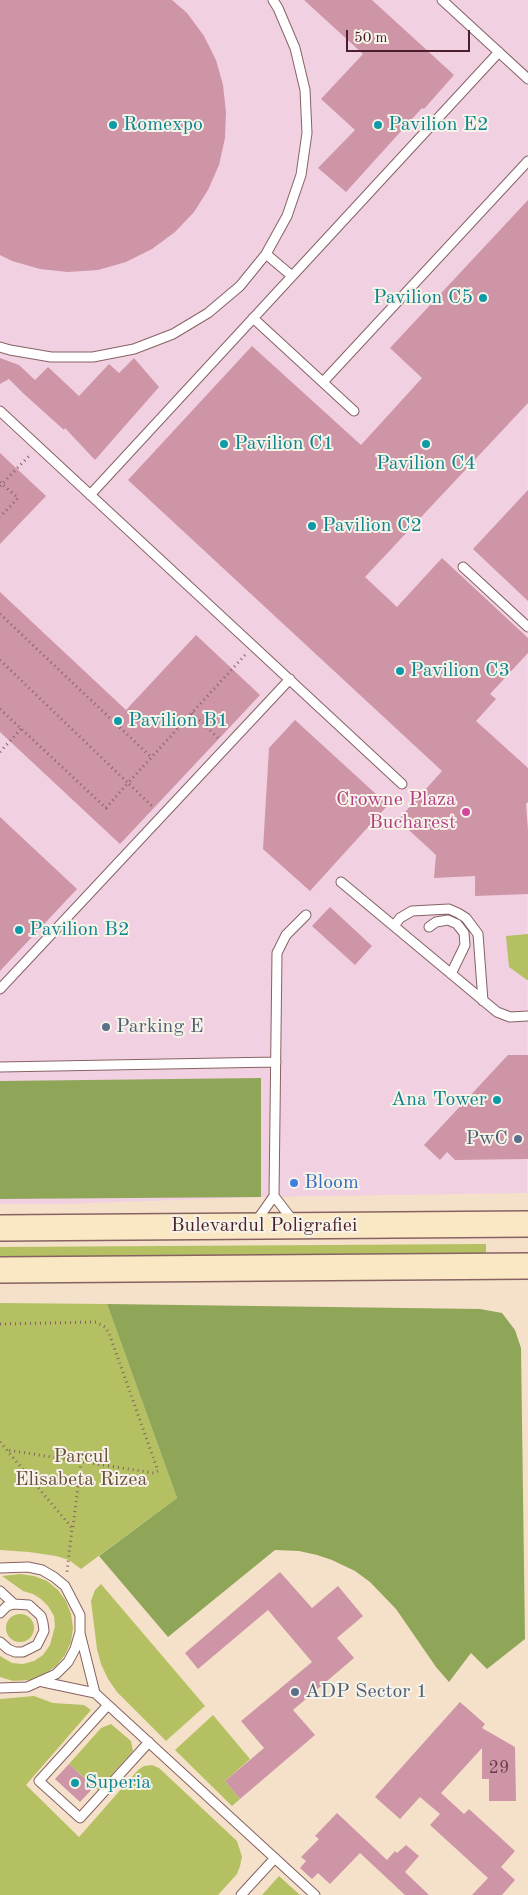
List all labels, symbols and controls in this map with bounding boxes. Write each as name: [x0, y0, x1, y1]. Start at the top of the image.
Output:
scale bar: [348, 20, 472, 52]
text: 50 m: [354, 31, 388, 46]
place label: Romexpo: [123, 113, 203, 137]
place label: Pavilion E2: [388, 113, 488, 137]
marker: Romexpo: [107, 119, 119, 131]
marker: Pavilion E2: [372, 119, 384, 131]
place label: Pavilion C5: [373, 286, 473, 310]
marker: Pavilion C5: [477, 292, 489, 304]
place label: Pavilion C1: [234, 432, 334, 456]
marker: Pavilion C1: [218, 438, 230, 450]
marker: Pavilion C4: [420, 438, 432, 450]
place label: Pavilion C4: [376, 452, 476, 476]
place label: Pavilion C2: [322, 514, 422, 538]
marker: Pavilion C2: [306, 520, 318, 532]
place label: Pavilion C3: [410, 659, 510, 683]
marker: Pavilion C3: [394, 665, 406, 677]
place label: Pavilion B1: [128, 709, 228, 733]
marker: Pavilion B1: [112, 715, 124, 727]
place label: Crowne Plaza Bucharest: [336, 788, 456, 835]
marker: Crowne Plaza Bucharest: [460, 806, 472, 818]
place label: Pavilion B2: [29, 918, 129, 942]
marker: Pavilion B2: [13, 924, 25, 936]
place label: Parking E: [116, 1015, 204, 1039]
marker: Parking E: [100, 1021, 112, 1033]
place label: Ana Tower: [391, 1088, 487, 1112]
marker: Ana Tower: [491, 1094, 503, 1106]
place label: PwC: [465, 1127, 508, 1151]
marker: PwC: [512, 1133, 524, 1145]
place label: Bloom: [304, 1171, 359, 1195]
marker: Bloom: [288, 1177, 300, 1189]
street label: Bulevardul Poligrafiei: [171, 1214, 357, 1238]
park label: Parcul Elisabeta Rizea: [15, 1445, 147, 1492]
place label: ADP Sector 1: [305, 1680, 428, 1704]
marker: ADP Sector 1: [289, 1686, 301, 1698]
house number: 29: [489, 1757, 509, 1779]
place label: Superia: [85, 1771, 151, 1795]
marker: Superia: [69, 1777, 81, 1789]

